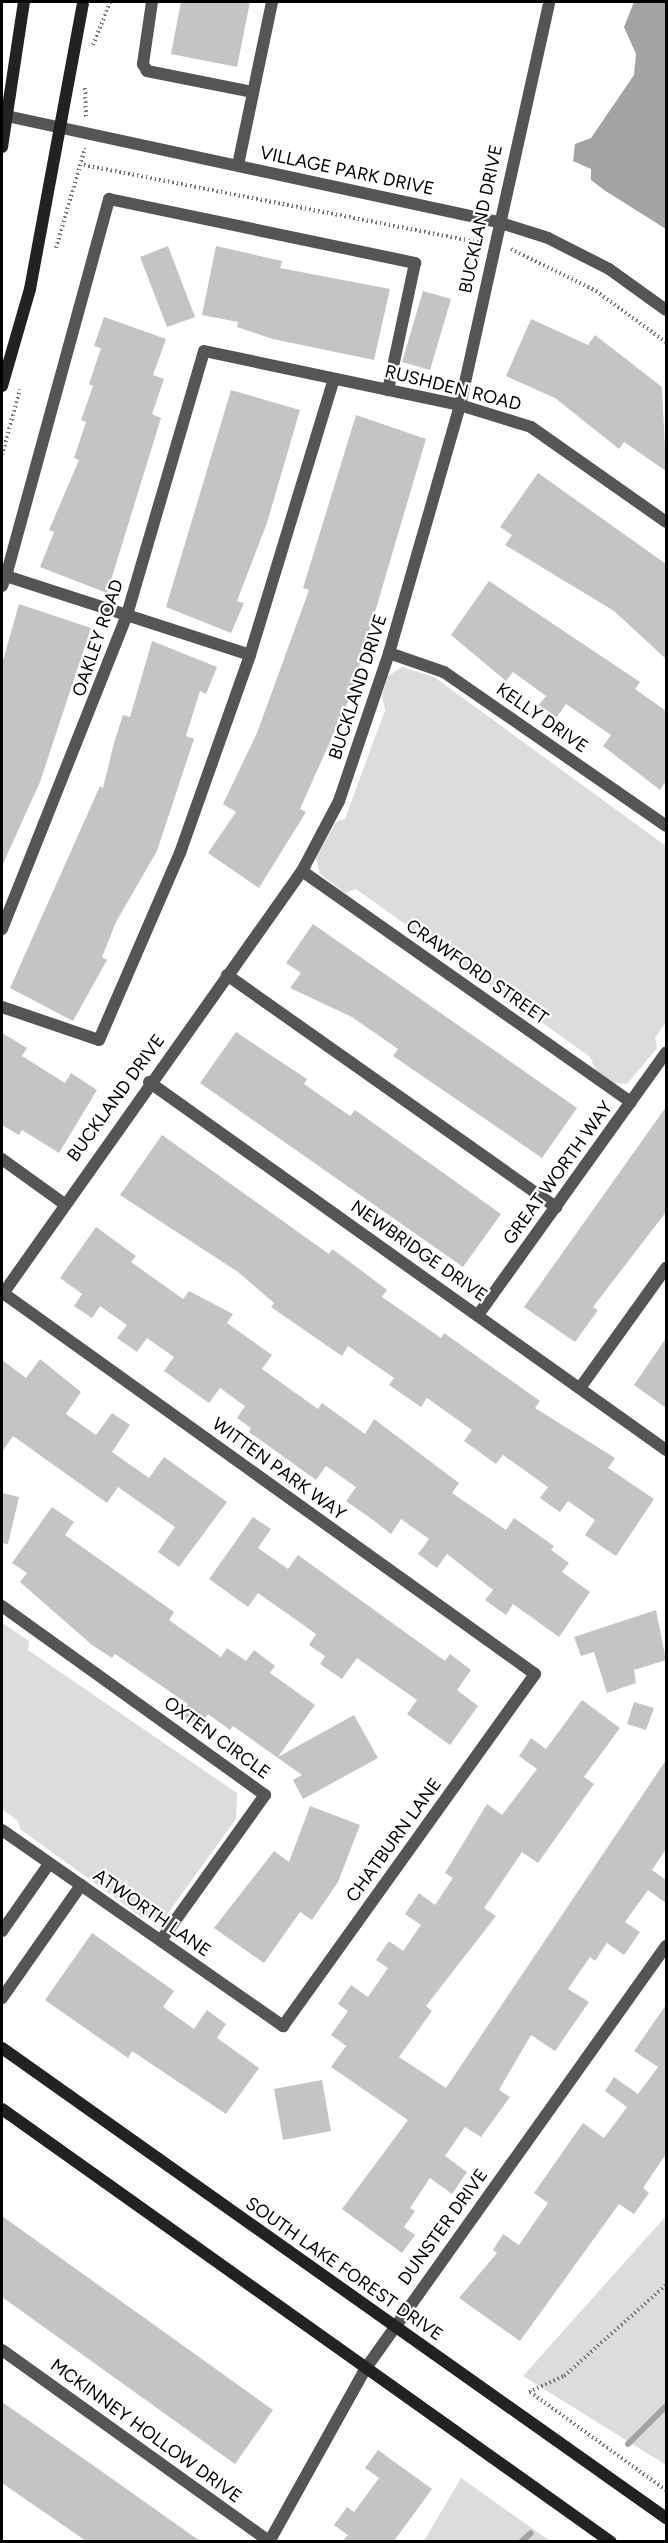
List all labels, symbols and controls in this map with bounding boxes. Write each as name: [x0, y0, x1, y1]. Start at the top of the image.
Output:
street label: VILLAGE PARK DRIVE: [258, 142, 436, 200]
street label: BUCKLAND DRIVE: [455, 143, 507, 295]
street label: RUSHDEN ROAD: [383, 361, 523, 415]
street label: OAKLEY ROAD: [68, 577, 128, 699]
street label: BUCKLAND DRIVE: [324, 612, 392, 762]
street label: KELLY DRIVE: [492, 678, 592, 758]
street label: CRAWFORD STREET: [402, 915, 552, 1029]
street label: BUCKLAND DRIVE: [63, 1030, 169, 1166]
street label: GREAT WORTH WAY: [499, 1097, 617, 1249]
street label: NEWBRIDGE DRIVE: [347, 1196, 491, 1306]
street label: WITTEN PARK WAY: [208, 1413, 350, 1525]
street label: OXTEN CIRCLE: [160, 1692, 274, 1784]
street label: CHATBURN LANE: [342, 1774, 446, 1906]
street label: ATWORTH LANE: [89, 1864, 215, 1962]
street label: DUNSTER DRIVE: [394, 2165, 492, 2289]
street label: SOUTH LAKE FOREST DRIVE: [241, 2193, 447, 2345]
street label: MCKINNEY HOLLOW DRIVE: [46, 2354, 246, 2508]

